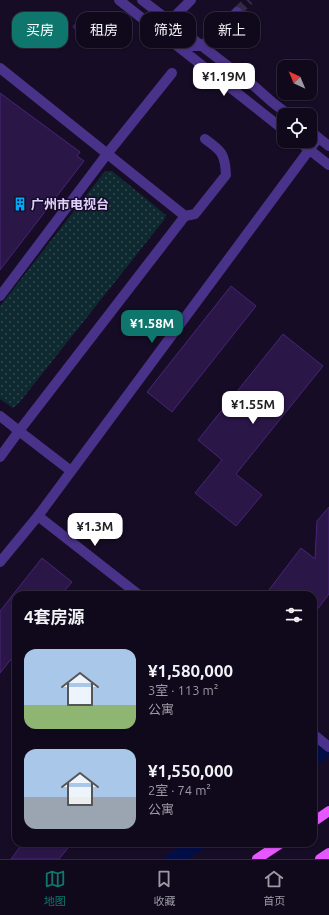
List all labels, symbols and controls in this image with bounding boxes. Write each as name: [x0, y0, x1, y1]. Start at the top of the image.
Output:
chip: 买房: [12, 12, 68, 48]
chip: 租房: [76, 12, 132, 48]
chip: 筛选: [140, 12, 196, 48]
chip: 新上: [204, 12, 260, 48]
north arrow: [277, 60, 317, 100]
map controls: [277, 60, 317, 148]
pin: ¥1.19M: [191, 63, 257, 97]
text: ¥1.19M: [202, 69, 246, 83]
button: locate: [277, 108, 317, 148]
building icon: 广州市电视台: [12, 196, 28, 212]
place label: 广州市电视台: [31, 197, 109, 211]
pin: ¥1.58M: [119, 310, 185, 344]
text: ¥1.58M: [130, 316, 174, 330]
pin: ¥1.55M: [220, 391, 286, 425]
text: ¥1.55M: [231, 397, 275, 411]
pin: ¥1.3M: [67, 513, 123, 547]
text: ¥1.3M: [77, 519, 113, 533]
icon: filters: [283, 604, 305, 626]
text: 4套房源: [24, 607, 85, 626]
text: ¥1,580,000: [148, 661, 233, 680]
icon: home: [56, 665, 104, 713]
text: 3室 · 113 m²: [148, 683, 218, 697]
text: 公寓: [148, 702, 174, 716]
text: ¥1,550,000: [148, 761, 233, 780]
icon: home: [56, 765, 104, 813]
text: 2室 · 74 m²: [148, 783, 211, 797]
text: 公寓: [148, 802, 174, 816]
tab: 地图: [44, 868, 66, 908]
tab: 收藏: [153, 868, 175, 908]
tab: 首页: [263, 868, 285, 908]

